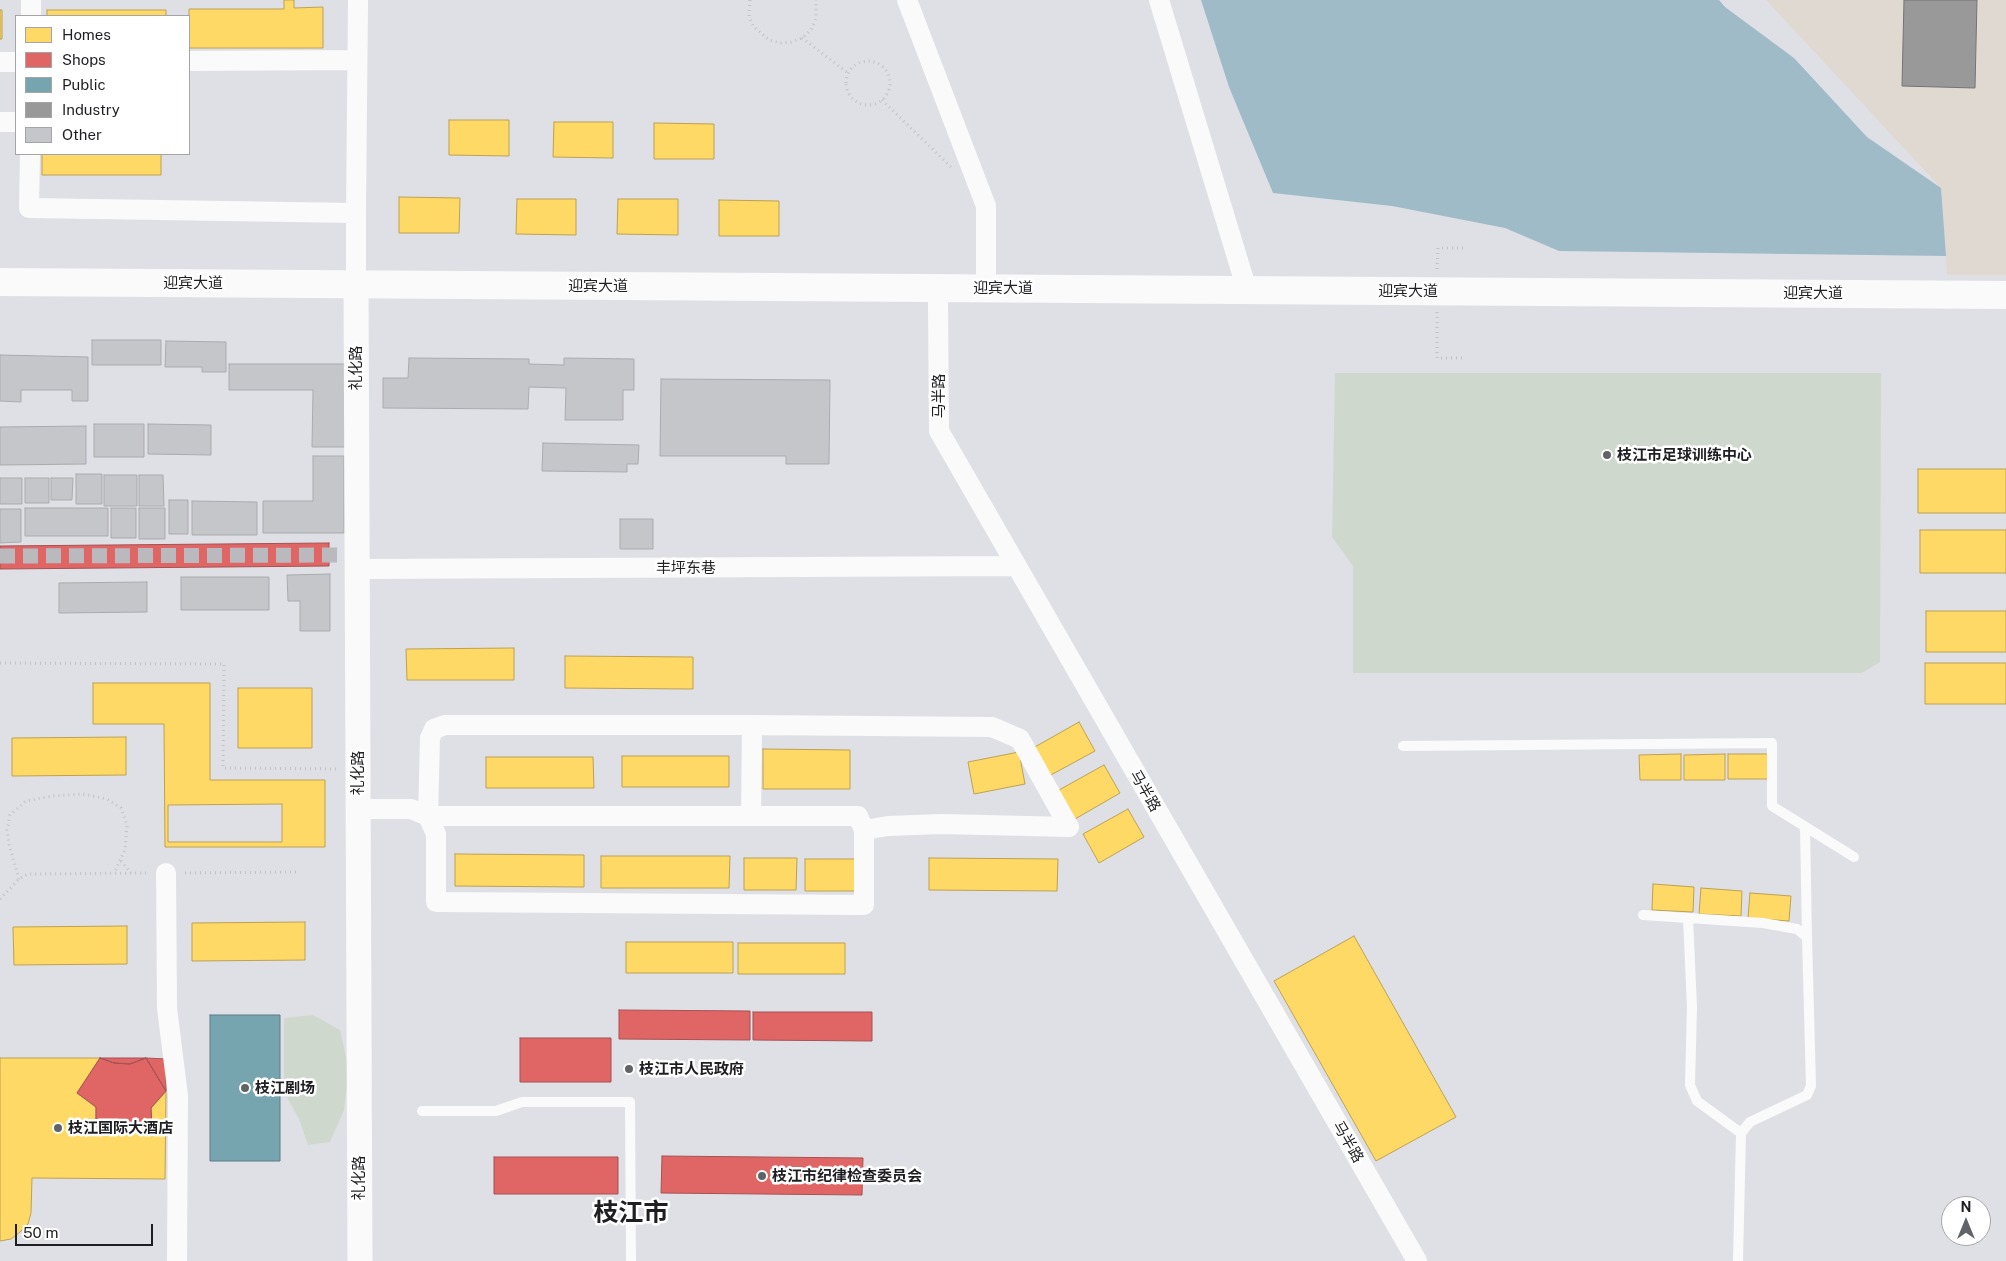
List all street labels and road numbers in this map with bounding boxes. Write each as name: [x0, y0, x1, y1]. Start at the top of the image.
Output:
street label: 迎宾大道: [163, 274, 223, 292]
street label: 迎宾大道: [568, 277, 628, 295]
street label: 迎宾大道: [973, 279, 1033, 297]
street label: 迎宾大道: [1378, 282, 1438, 300]
street label: 迎宾大道: [1783, 284, 1843, 302]
street label: 礼化路: [347, 346, 365, 390]
street label: 马半路: [930, 374, 948, 418]
street label: 丰坪东巷: [656, 559, 716, 577]
street label: 礼化路: [349, 751, 367, 795]
street label: 马半路: [1126, 767, 1164, 815]
street label: 马半路: [1329, 1118, 1367, 1166]
street label: 礼化路: [350, 1156, 368, 1200]

